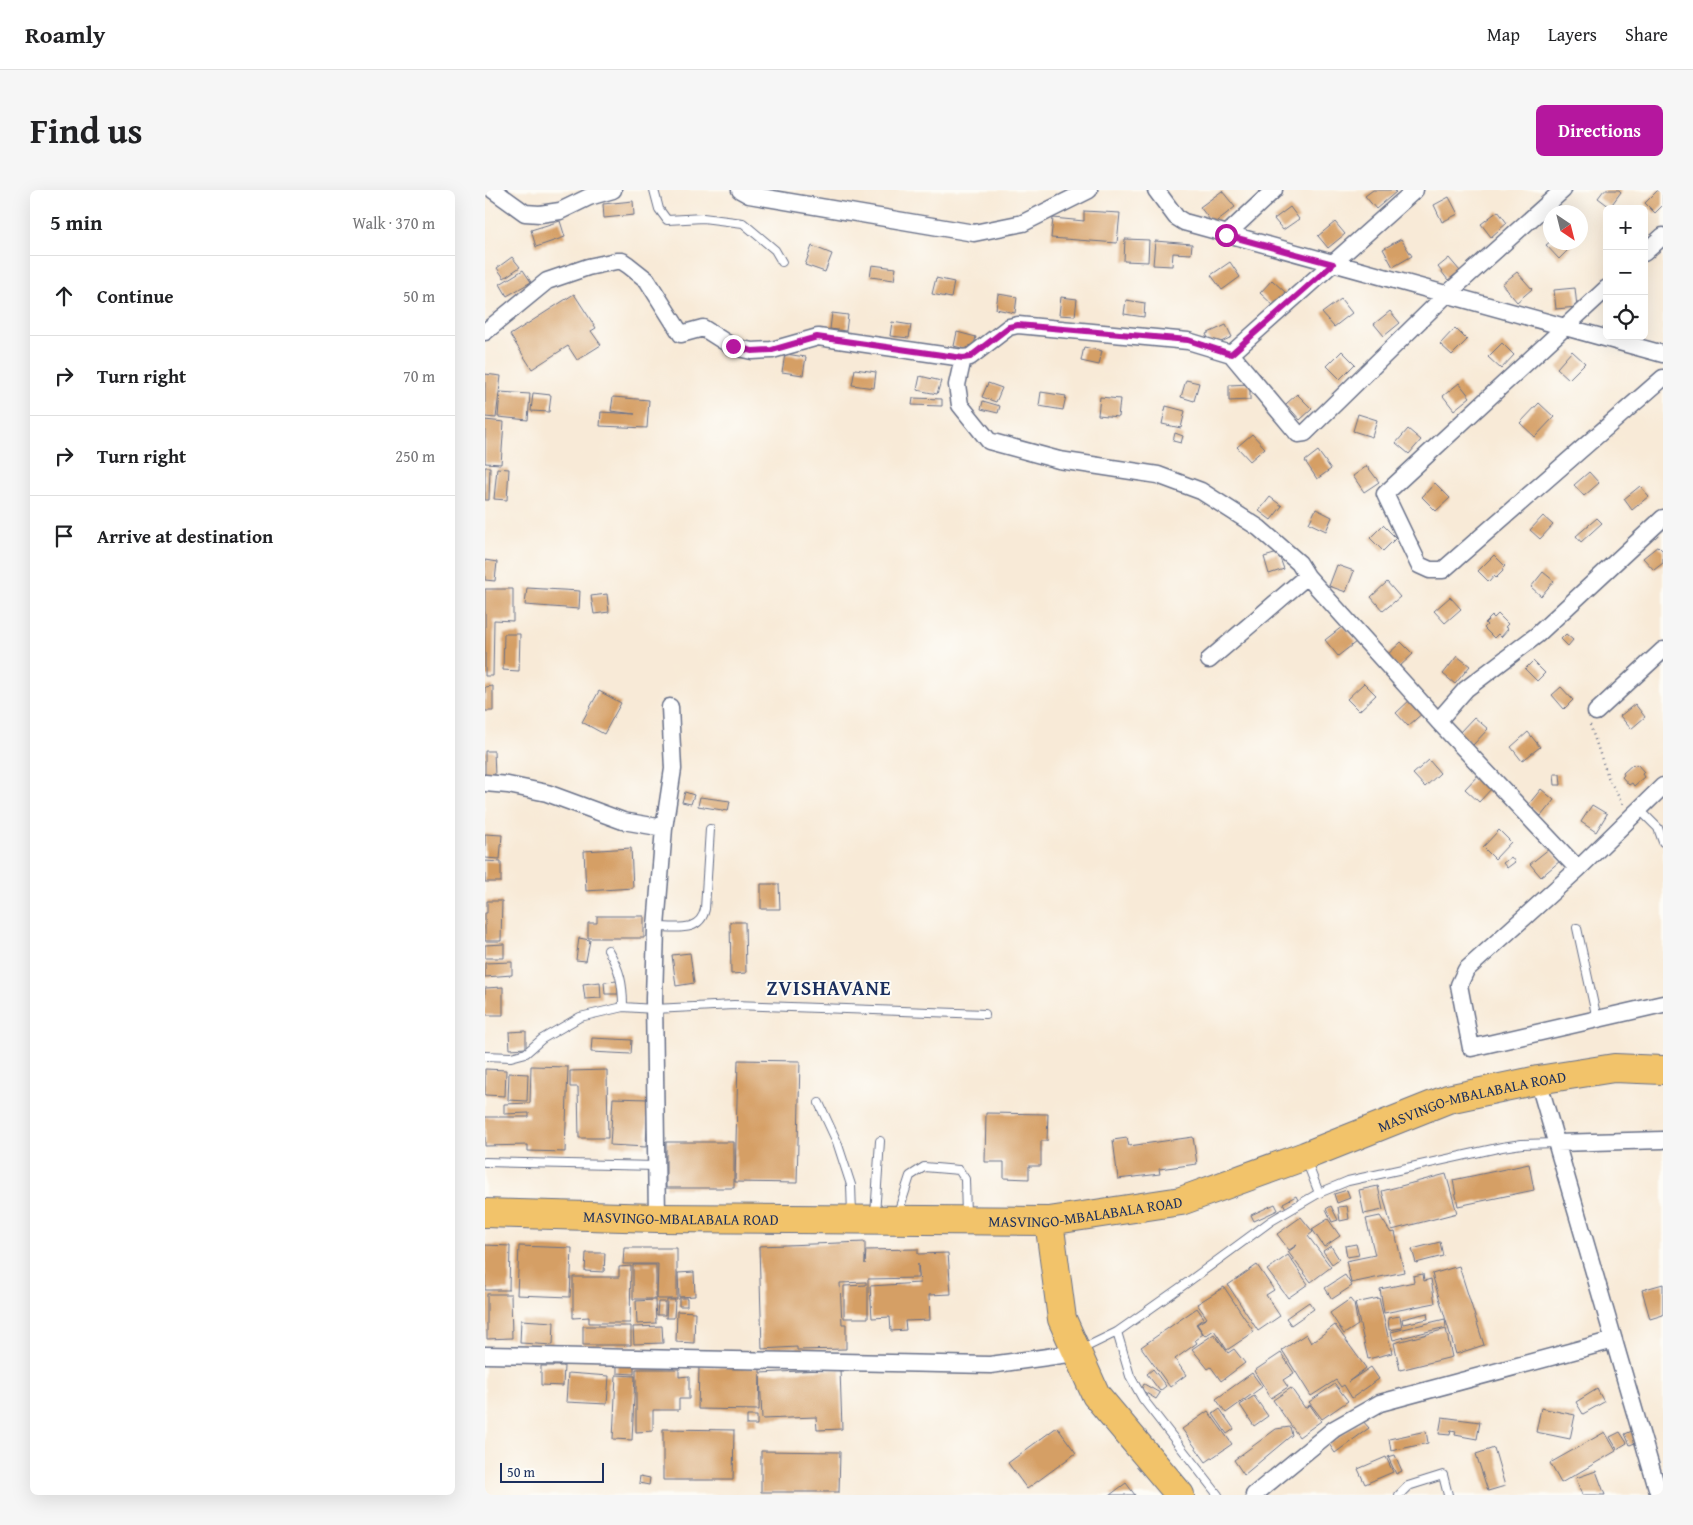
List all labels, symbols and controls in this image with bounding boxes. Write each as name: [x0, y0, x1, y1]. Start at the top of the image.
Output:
text: Roamly: [25, 17, 105, 52]
text: Map: [1487, 21, 1520, 48]
text: Layers: [1548, 21, 1597, 48]
text: Share: [1625, 21, 1668, 48]
text: Find us: [30, 105, 143, 156]
button: Directions: [1536, 105, 1663, 156]
north arrow: [1543, 205, 1588, 250]
map controls: [1603, 205, 1648, 340]
button: +: [1603, 205, 1648, 250]
text: 5 min: [50, 207, 102, 238]
text: Walk · 370 m: [352, 211, 435, 235]
route start: [1215, 224, 1238, 247]
button: −: [1603, 250, 1648, 295]
icon: ahead: [50, 282, 78, 310]
text: Continue: [97, 282, 174, 310]
text: 50 m: [403, 284, 435, 308]
button: locate: [1603, 295, 1648, 340]
route end: [722, 335, 745, 358]
icon: right: [50, 362, 78, 390]
text: Turn right: [97, 362, 186, 390]
text: 70 m: [403, 364, 435, 388]
icon: right: [50, 442, 78, 470]
text: Turn right: [97, 442, 186, 470]
text: 250 m: [395, 444, 435, 468]
icon: arrive: [50, 522, 78, 550]
text: Arrive at destination: [97, 522, 273, 550]
district label: ZVISHAVANE: [766, 973, 892, 1002]
street label: MASVINGO-MBALABALA ROAD: [1374, 1065, 1568, 1137]
street label: MASVINGO-MBALABALA ROAD: [988, 1190, 1184, 1232]
street label: MASVINGO-MBALABALA ROAD: [583, 1205, 779, 1229]
scale bar: [500, 1460, 604, 1483]
text: 50 m: [507, 1462, 535, 1482]

